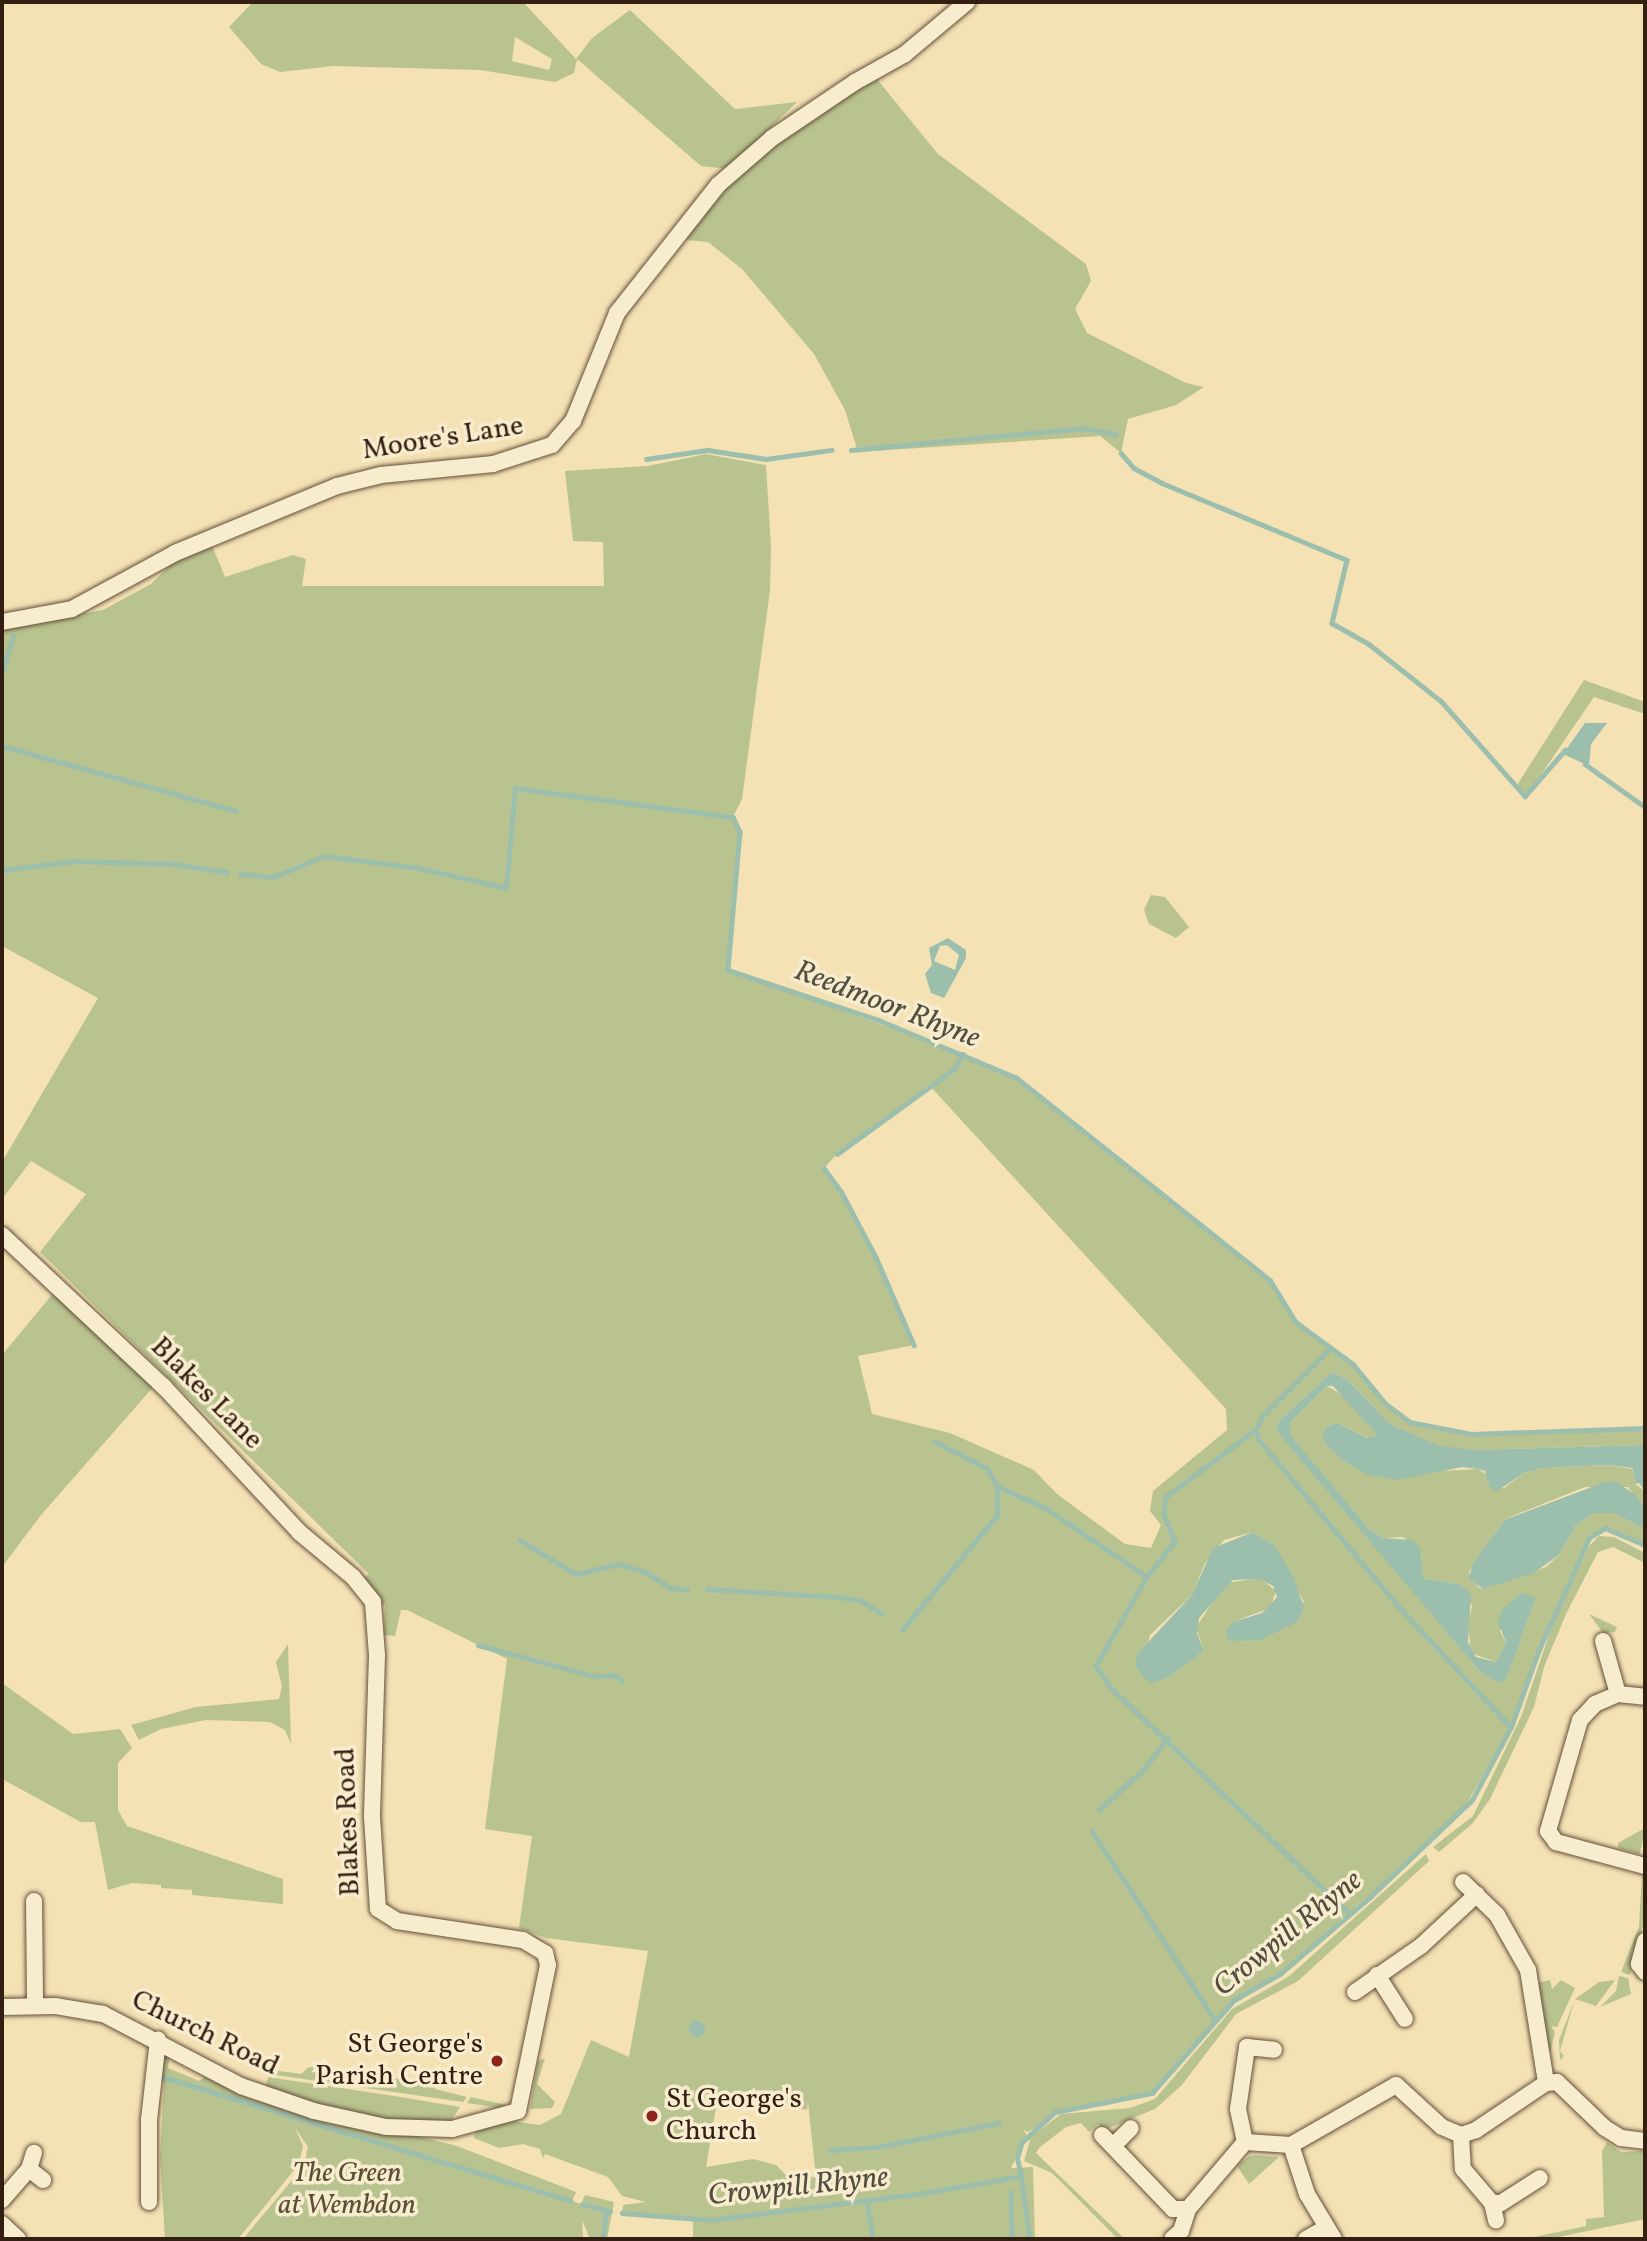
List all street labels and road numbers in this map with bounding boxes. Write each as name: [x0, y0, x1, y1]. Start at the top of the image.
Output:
street label: Moore's Lane: [360, 410, 526, 468]
street label: Blakes Lane: [143, 1331, 269, 1457]
street label: Blakes Road: [330, 1747, 368, 1897]
street label: Church Road: [126, 1984, 284, 2084]

